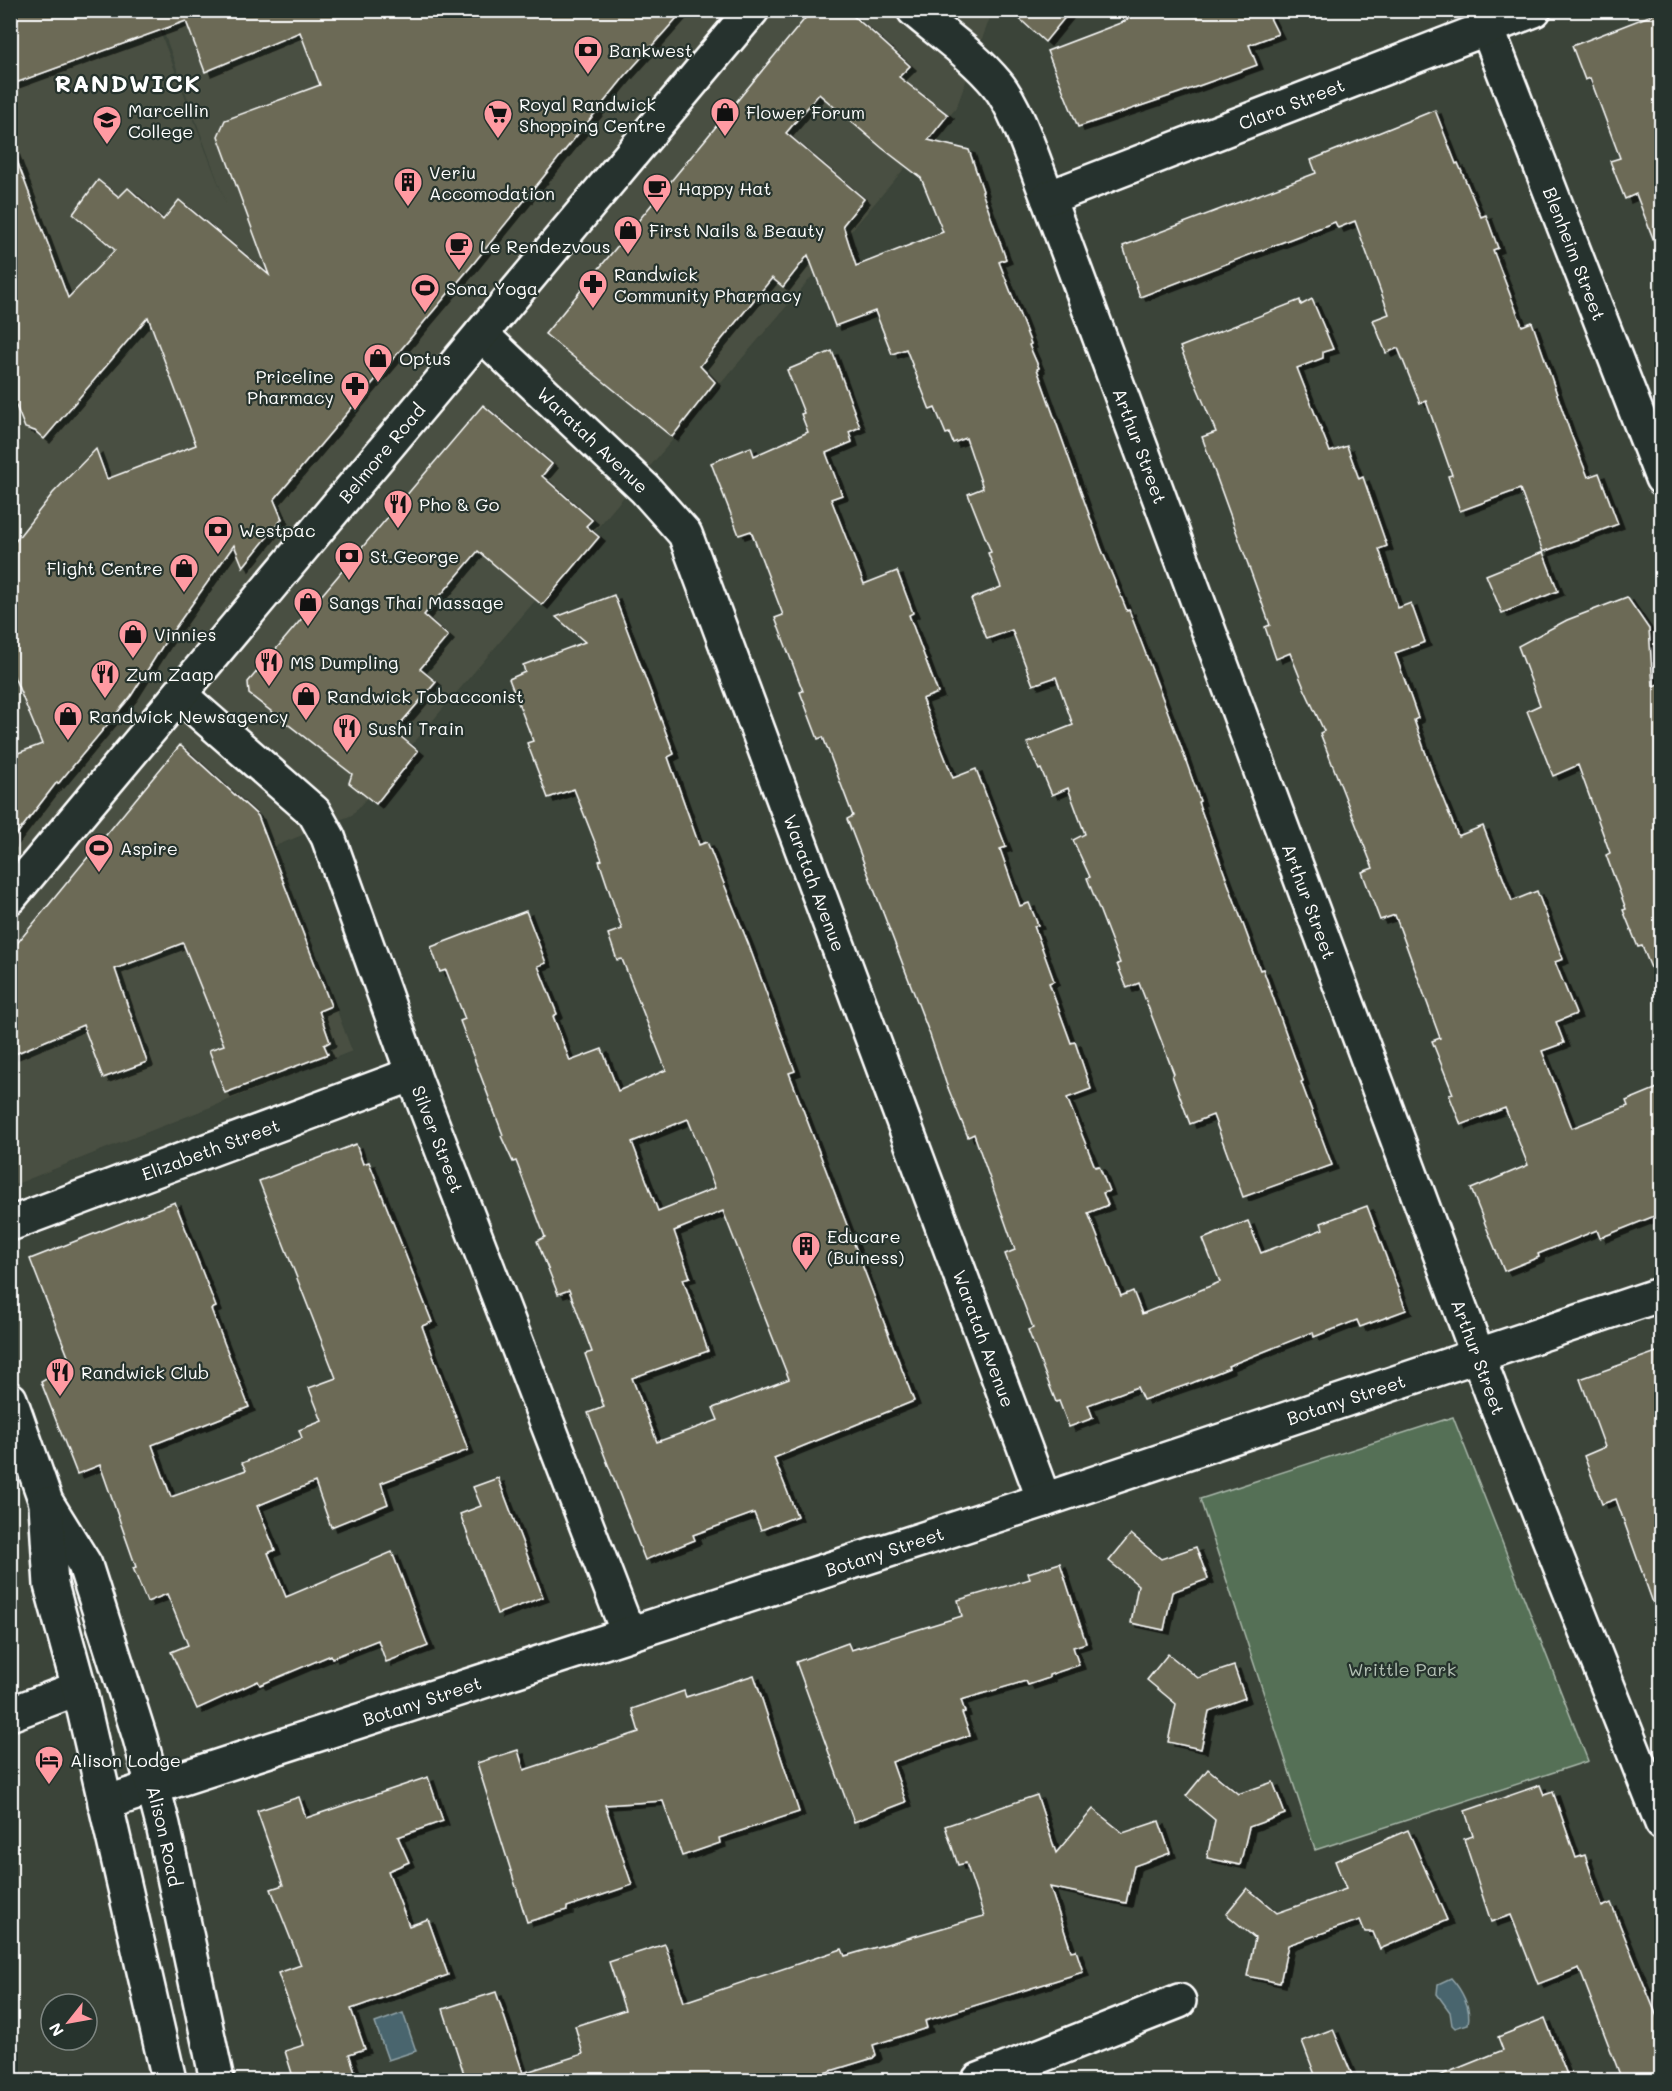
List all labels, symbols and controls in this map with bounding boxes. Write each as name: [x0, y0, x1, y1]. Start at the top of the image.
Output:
bank icon: Bankwest: [572, 34, 604, 76]
place label: Bankwest: [609, 38, 693, 62]
district label: RANDWICK: [54, 67, 202, 98]
street label: Clara Street: [1235, 72, 1348, 135]
place label: Royal Randwick Shopping Centre: [519, 92, 666, 137]
shop icon: Flower Forum: [709, 96, 741, 138]
place label: Marcellin College: [128, 98, 209, 143]
supermarket icon: Royal Randwick Shopping Centre: [482, 98, 514, 140]
place label: Flower Forum: [746, 100, 865, 124]
school or university icon: Marcellin College: [91, 104, 123, 146]
place label: Veriu Accomodation: [429, 160, 555, 205]
building icon: Veriu Accomodation: [392, 166, 424, 208]
cafe icon: Happy Hat: [641, 172, 673, 214]
place label: Happy Hat: [678, 176, 771, 200]
street label: Blenheim Street: [1538, 183, 1611, 324]
shop icon: First Nails & Beauty: [612, 214, 644, 256]
place label: First Nails & Beauty: [649, 218, 825, 242]
cafe icon: Le Rendezvous: [443, 230, 475, 272]
place label: Le Rendezvous: [480, 234, 610, 258]
place label: Randwick Community Pharmacy: [614, 262, 802, 307]
pharmacy icon: Randwick Community Pharmacy: [577, 268, 609, 310]
sports icon: Sona Yoga: [409, 272, 441, 314]
place label: Sona Yoga: [446, 276, 538, 300]
shop icon: Optus: [362, 342, 394, 384]
place label: Optus: [399, 346, 451, 370]
place label: Priceline Pharmacy: [247, 364, 334, 409]
pharmacy icon: Priceline Pharmacy: [339, 370, 371, 412]
street label: Waratah Avenue: [532, 381, 654, 498]
street label: Arthur Street: [1108, 385, 1172, 507]
street label: Belmore Road: [333, 398, 430, 508]
restaurant icon: Pho & Go: [382, 488, 414, 530]
place label: Pho & Go: [419, 492, 500, 516]
bank icon: Westpac: [202, 514, 234, 556]
place label: Westpac: [239, 518, 316, 542]
bank icon: St.George: [333, 540, 365, 582]
place label: St.George: [370, 544, 459, 568]
shop icon: Flight Centre: [168, 552, 200, 594]
place label: Flight Centre: [47, 556, 163, 580]
shop icon: Sangs Thai Massage: [292, 586, 324, 628]
place label: Sangs Thai Massage: [329, 590, 504, 614]
shop icon: Vinnies: [117, 618, 149, 660]
place label: Vinnies: [154, 622, 216, 646]
restaurant icon: MS Dumpling: [253, 646, 285, 688]
place label: MS Dumpling: [290, 650, 398, 674]
restaurant icon: Zum Zaap: [89, 658, 121, 700]
place label: Zum Zaap: [126, 662, 214, 686]
shop icon: Randwick Tobacconist: [290, 680, 322, 722]
place label: Randwick Tobacconist: [327, 684, 524, 708]
shop icon: Randwick Newsagency: [52, 700, 84, 742]
place label: Randwick Newsagency: [89, 704, 288, 728]
restaurant icon: Sushi Train: [331, 712, 363, 754]
place label: Sushi Train: [368, 716, 464, 740]
street label: Waratah Avenue: [778, 811, 851, 955]
sports icon: Aspire: [83, 832, 115, 874]
place label: Aspire: [120, 836, 178, 860]
street label: Arthur Street: [1277, 840, 1342, 963]
street label: Silver Street: [407, 1082, 469, 1196]
street label: Elizabeth Street: [138, 1113, 283, 1186]
place label: Educare (Buiness): [827, 1224, 904, 1269]
building icon: Educare (Buiness): [790, 1230, 822, 1272]
street label: Waratah Avenue: [947, 1266, 1020, 1410]
street label: Arthur Street: [1446, 1296, 1511, 1418]
restaurant icon: Randwick Club: [44, 1356, 76, 1398]
place label: Randwick Club: [81, 1360, 209, 1384]
street label: Botany Street: [1284, 1368, 1408, 1430]
street label: Botany Street: [822, 1521, 947, 1582]
park label: Writtle Park: [1348, 1657, 1456, 1681]
street label: Botany Street: [359, 1670, 484, 1731]
hotel icon: Alison Lodge: [33, 1744, 65, 1786]
place label: Alison Lodge: [70, 1748, 181, 1772]
street label: Alison Road: [141, 1783, 188, 1889]
north arrow: [39, 1992, 99, 2052]
text: N: [44, 2019, 68, 2041]

